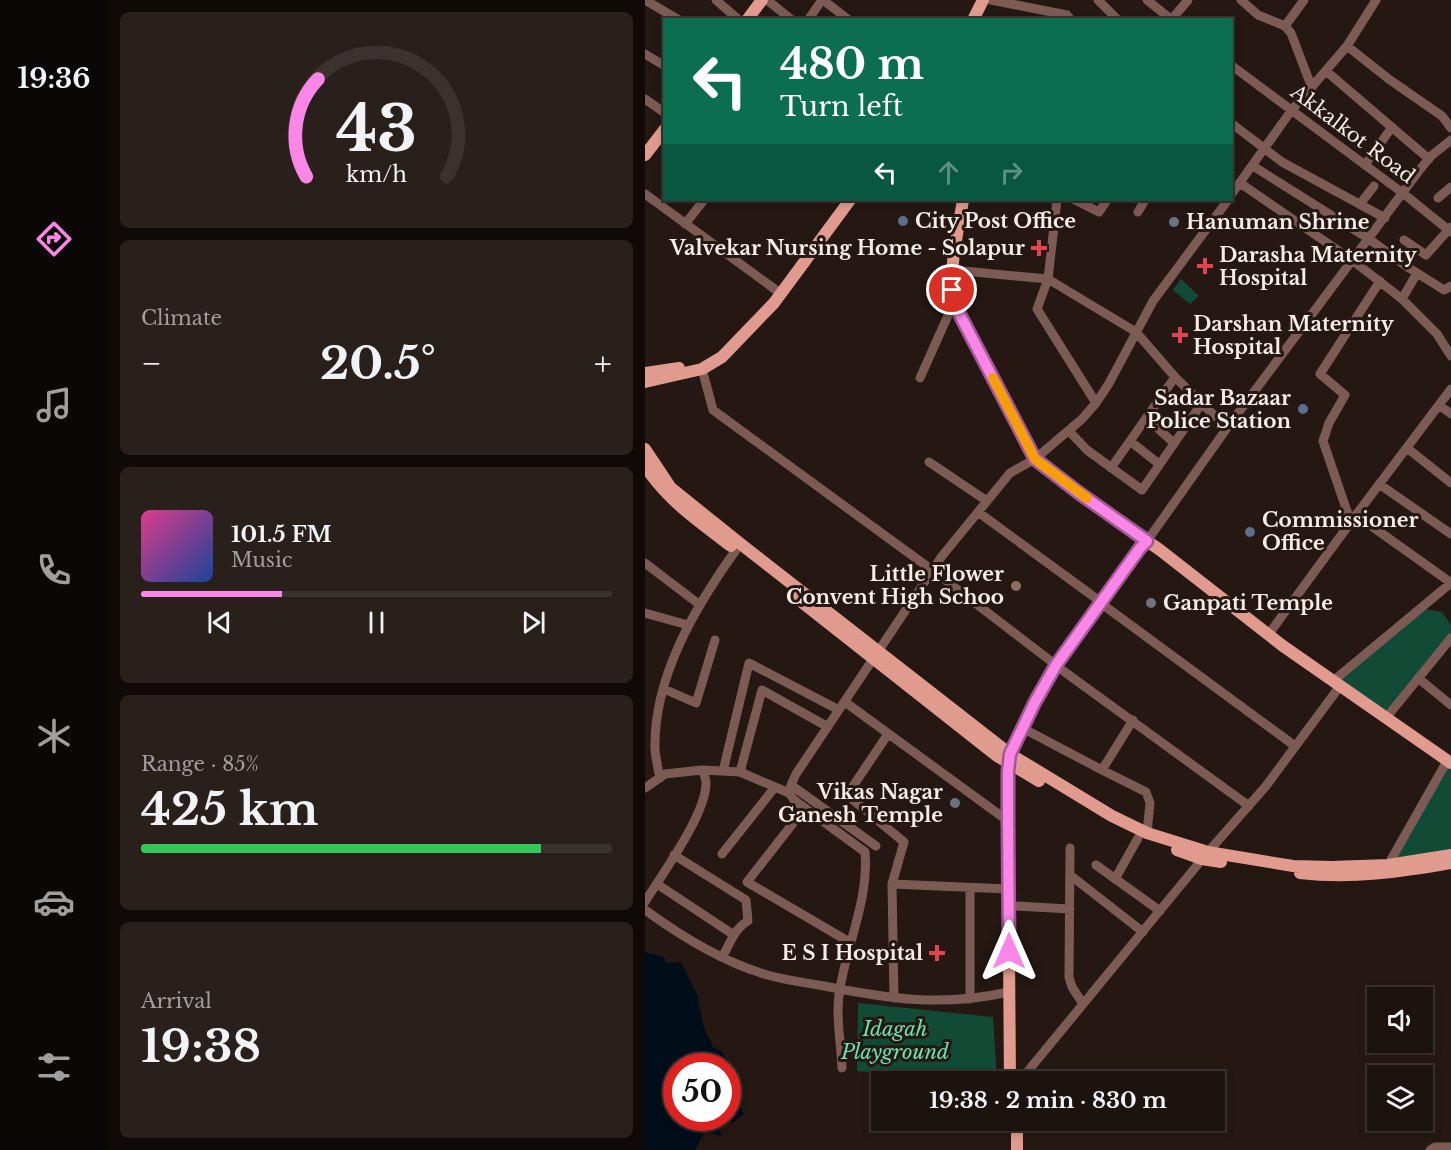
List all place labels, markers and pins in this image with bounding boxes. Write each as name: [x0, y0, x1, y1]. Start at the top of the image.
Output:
place label: City Post Office: [915, 209, 1076, 233]
place label: Hanuman Shrine: [1186, 210, 1370, 234]
marker: City Post Office: [896, 214, 910, 228]
marker: Hanuman Shrine: [1167, 215, 1181, 229]
place label: Valvekar Nursing Home - Solapur: [669, 236, 1025, 260]
marker: Valvekar Nursing Home - Solapur: [1030, 239, 1048, 257]
place label: Darasha Maternity Hospital: [1219, 243, 1418, 290]
marker: Darasha Maternity Hospital: [1196, 257, 1214, 275]
pin: [926, 264, 977, 315]
place label: Darshan Maternity Hospital: [1193, 312, 1395, 359]
marker: Darshan Maternity Hospital: [1171, 326, 1189, 344]
place label: Sadar Bazaar Police Station: [1146, 386, 1291, 433]
marker: Sadar Bazaar Police Station: [1296, 402, 1310, 416]
place label: Commissioner Office: [1262, 508, 1418, 555]
marker: Commissioner Office: [1243, 525, 1257, 539]
place label: Little Flower Convent High Schoo: [786, 562, 1004, 609]
marker: Little Flower Convent High Schoo: [1009, 579, 1023, 593]
place label: Ganpati Temple: [1163, 591, 1333, 615]
marker: Ganpati Temple: [1144, 596, 1158, 610]
place label: Vikas Nagar Ganesh Temple: [778, 780, 943, 827]
marker: Vikas Nagar Ganesh Temple: [948, 796, 962, 810]
place label: E S I Hospital: [782, 941, 923, 965]
marker: E S I Hospital: [928, 944, 946, 962]

